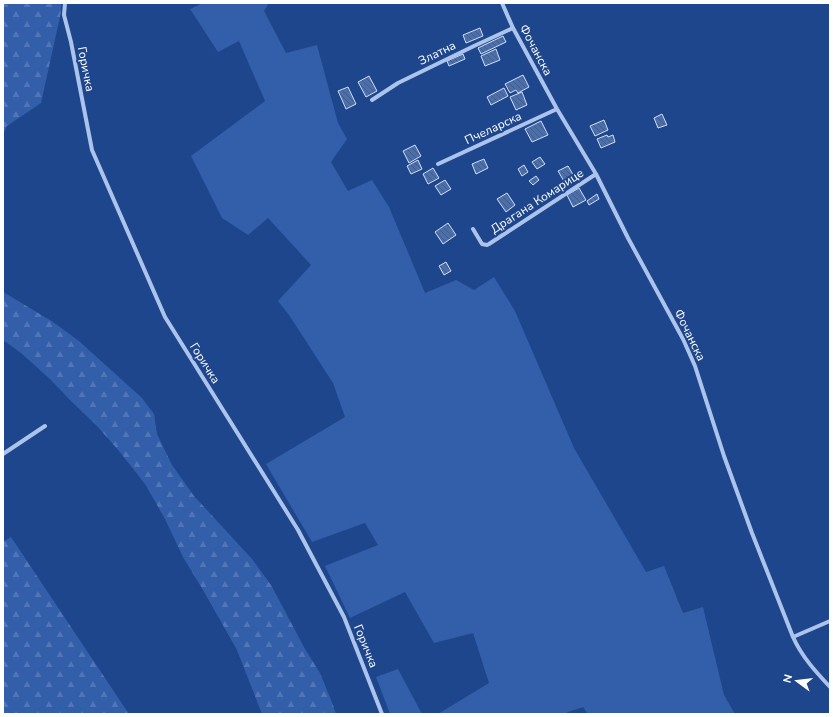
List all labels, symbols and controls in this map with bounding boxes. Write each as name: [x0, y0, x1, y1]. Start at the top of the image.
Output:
street label: Фочанска: [516, 22, 556, 78]
street label: Златна: [416, 37, 458, 69]
street label: Горичка: [74, 45, 98, 93]
street label: Пчеларска: [462, 108, 524, 148]
street label: Драгана Комарице: [487, 165, 587, 237]
street label: Фочанска: [671, 307, 709, 363]
street label: Горичка: [186, 340, 224, 386]
street label: Горичка: [350, 622, 382, 670]
north arrow: [777, 661, 817, 701]
text: N: [780, 673, 796, 684]

